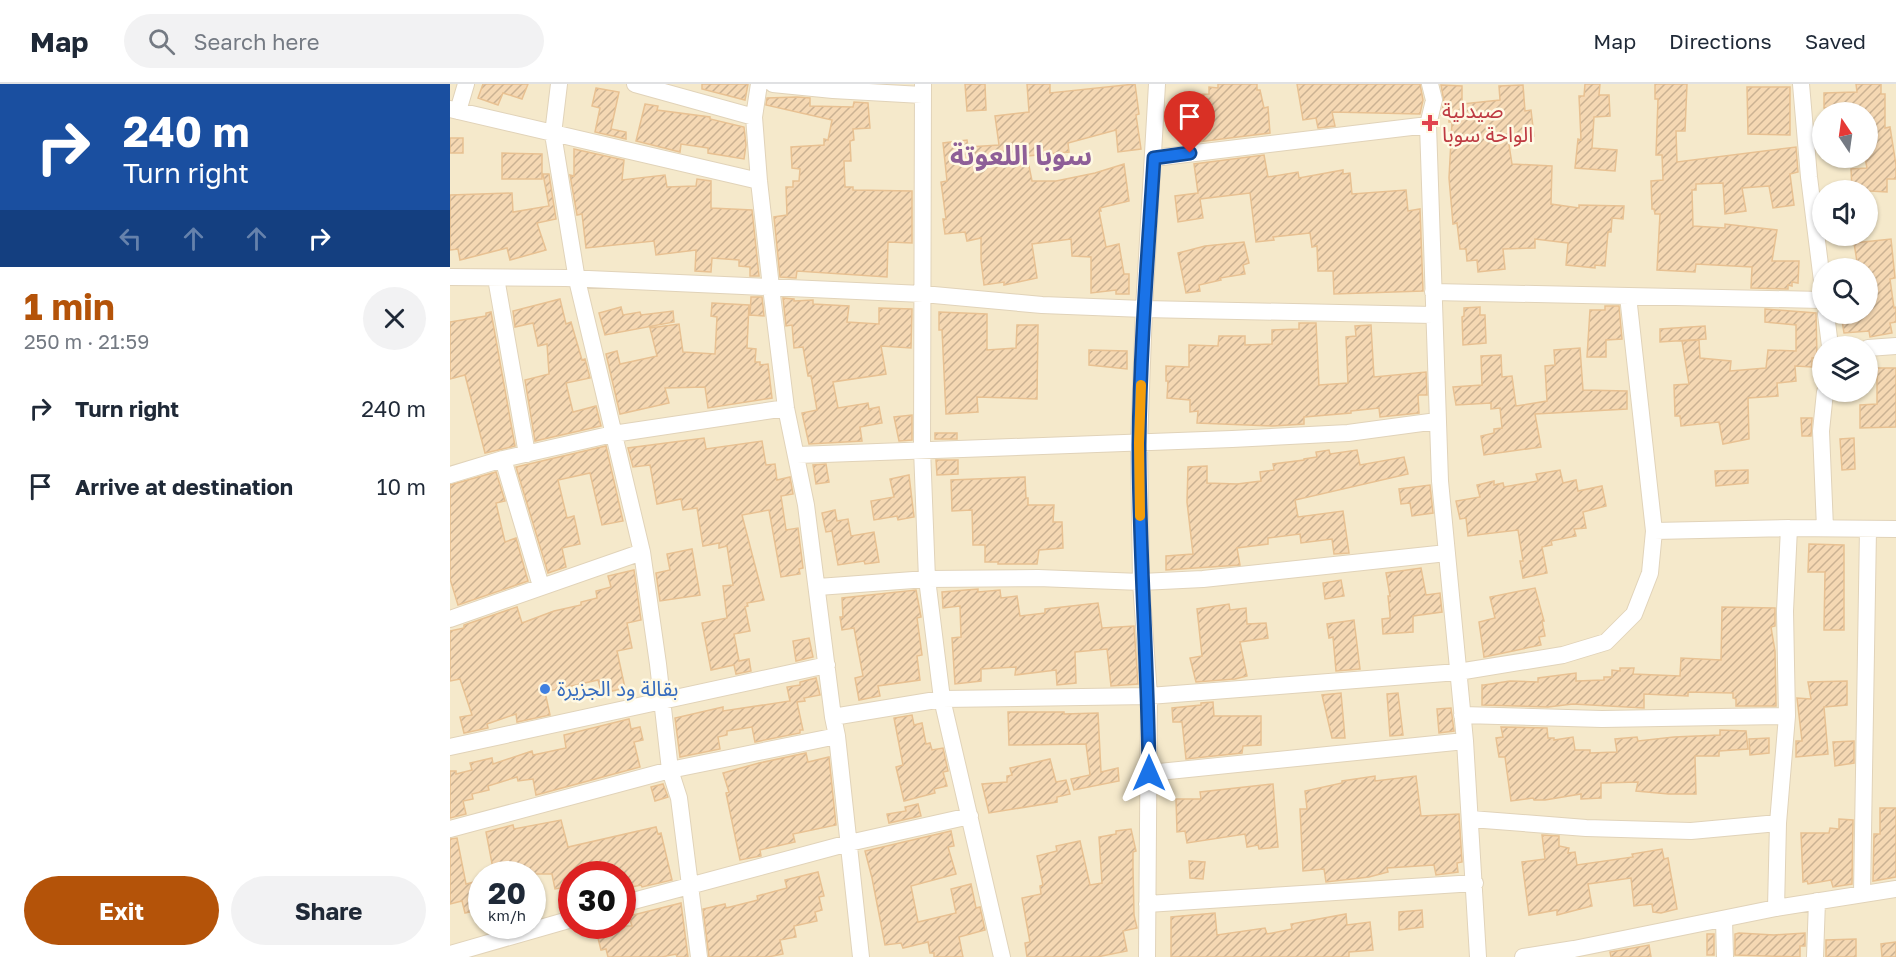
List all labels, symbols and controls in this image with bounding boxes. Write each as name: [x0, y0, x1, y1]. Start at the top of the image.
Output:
search box: [124, 14, 544, 68]
text: Map: [30, 25, 88, 58]
icon: search: [145, 25, 178, 58]
text: Search here: [193, 28, 319, 55]
text: Map: [1593, 28, 1636, 54]
text: Directions: [1669, 28, 1772, 54]
text: Saved: [1805, 28, 1866, 54]
pin: [1164, 91, 1215, 153]
place label: صيدلية الواحة سوبا: [1442, 97, 1533, 147]
icon: arrive: [1173, 100, 1206, 133]
north arrow: [1812, 102, 1878, 168]
map controls: [1812, 102, 1878, 402]
text: 240 m: [123, 106, 249, 156]
icon: right: [24, 108, 102, 186]
marker: صيدلية الواحة سوبا: [1423, 116, 1437, 130]
district label: سوبا اللعوتة: [950, 139, 1092, 171]
text: Turn right: [123, 157, 249, 189]
button: sound: [1812, 180, 1878, 246]
icon: left: [114, 222, 147, 255]
icon: ahead: [177, 222, 210, 255]
icon: ahead: [240, 222, 273, 255]
icon: right: [303, 222, 336, 255]
button: search: [1812, 258, 1878, 324]
text: 1 min: [24, 285, 115, 328]
button: close: [363, 287, 426, 350]
text: 250 m · 21:59: [24, 329, 149, 353]
button: layers: [1812, 336, 1878, 402]
icon: right: [24, 392, 57, 425]
text: Turn right: [75, 395, 179, 422]
text: 240 m: [361, 395, 426, 422]
icon: arrive: [24, 470, 57, 503]
text: Arrive at destination: [75, 473, 293, 500]
text: 10 m: [377, 473, 426, 500]
place label: بقالة ود الجزيرة: [557, 675, 679, 701]
marker: بقالة ود الجزيرة: [538, 682, 552, 696]
position arrow: [1117, 741, 1181, 805]
speed limit sign: 30: [558, 861, 636, 939]
text: 20: [488, 875, 526, 911]
button: Exit: [24, 876, 219, 945]
button: Share: [231, 876, 426, 945]
text: km/h: [488, 906, 526, 924]

